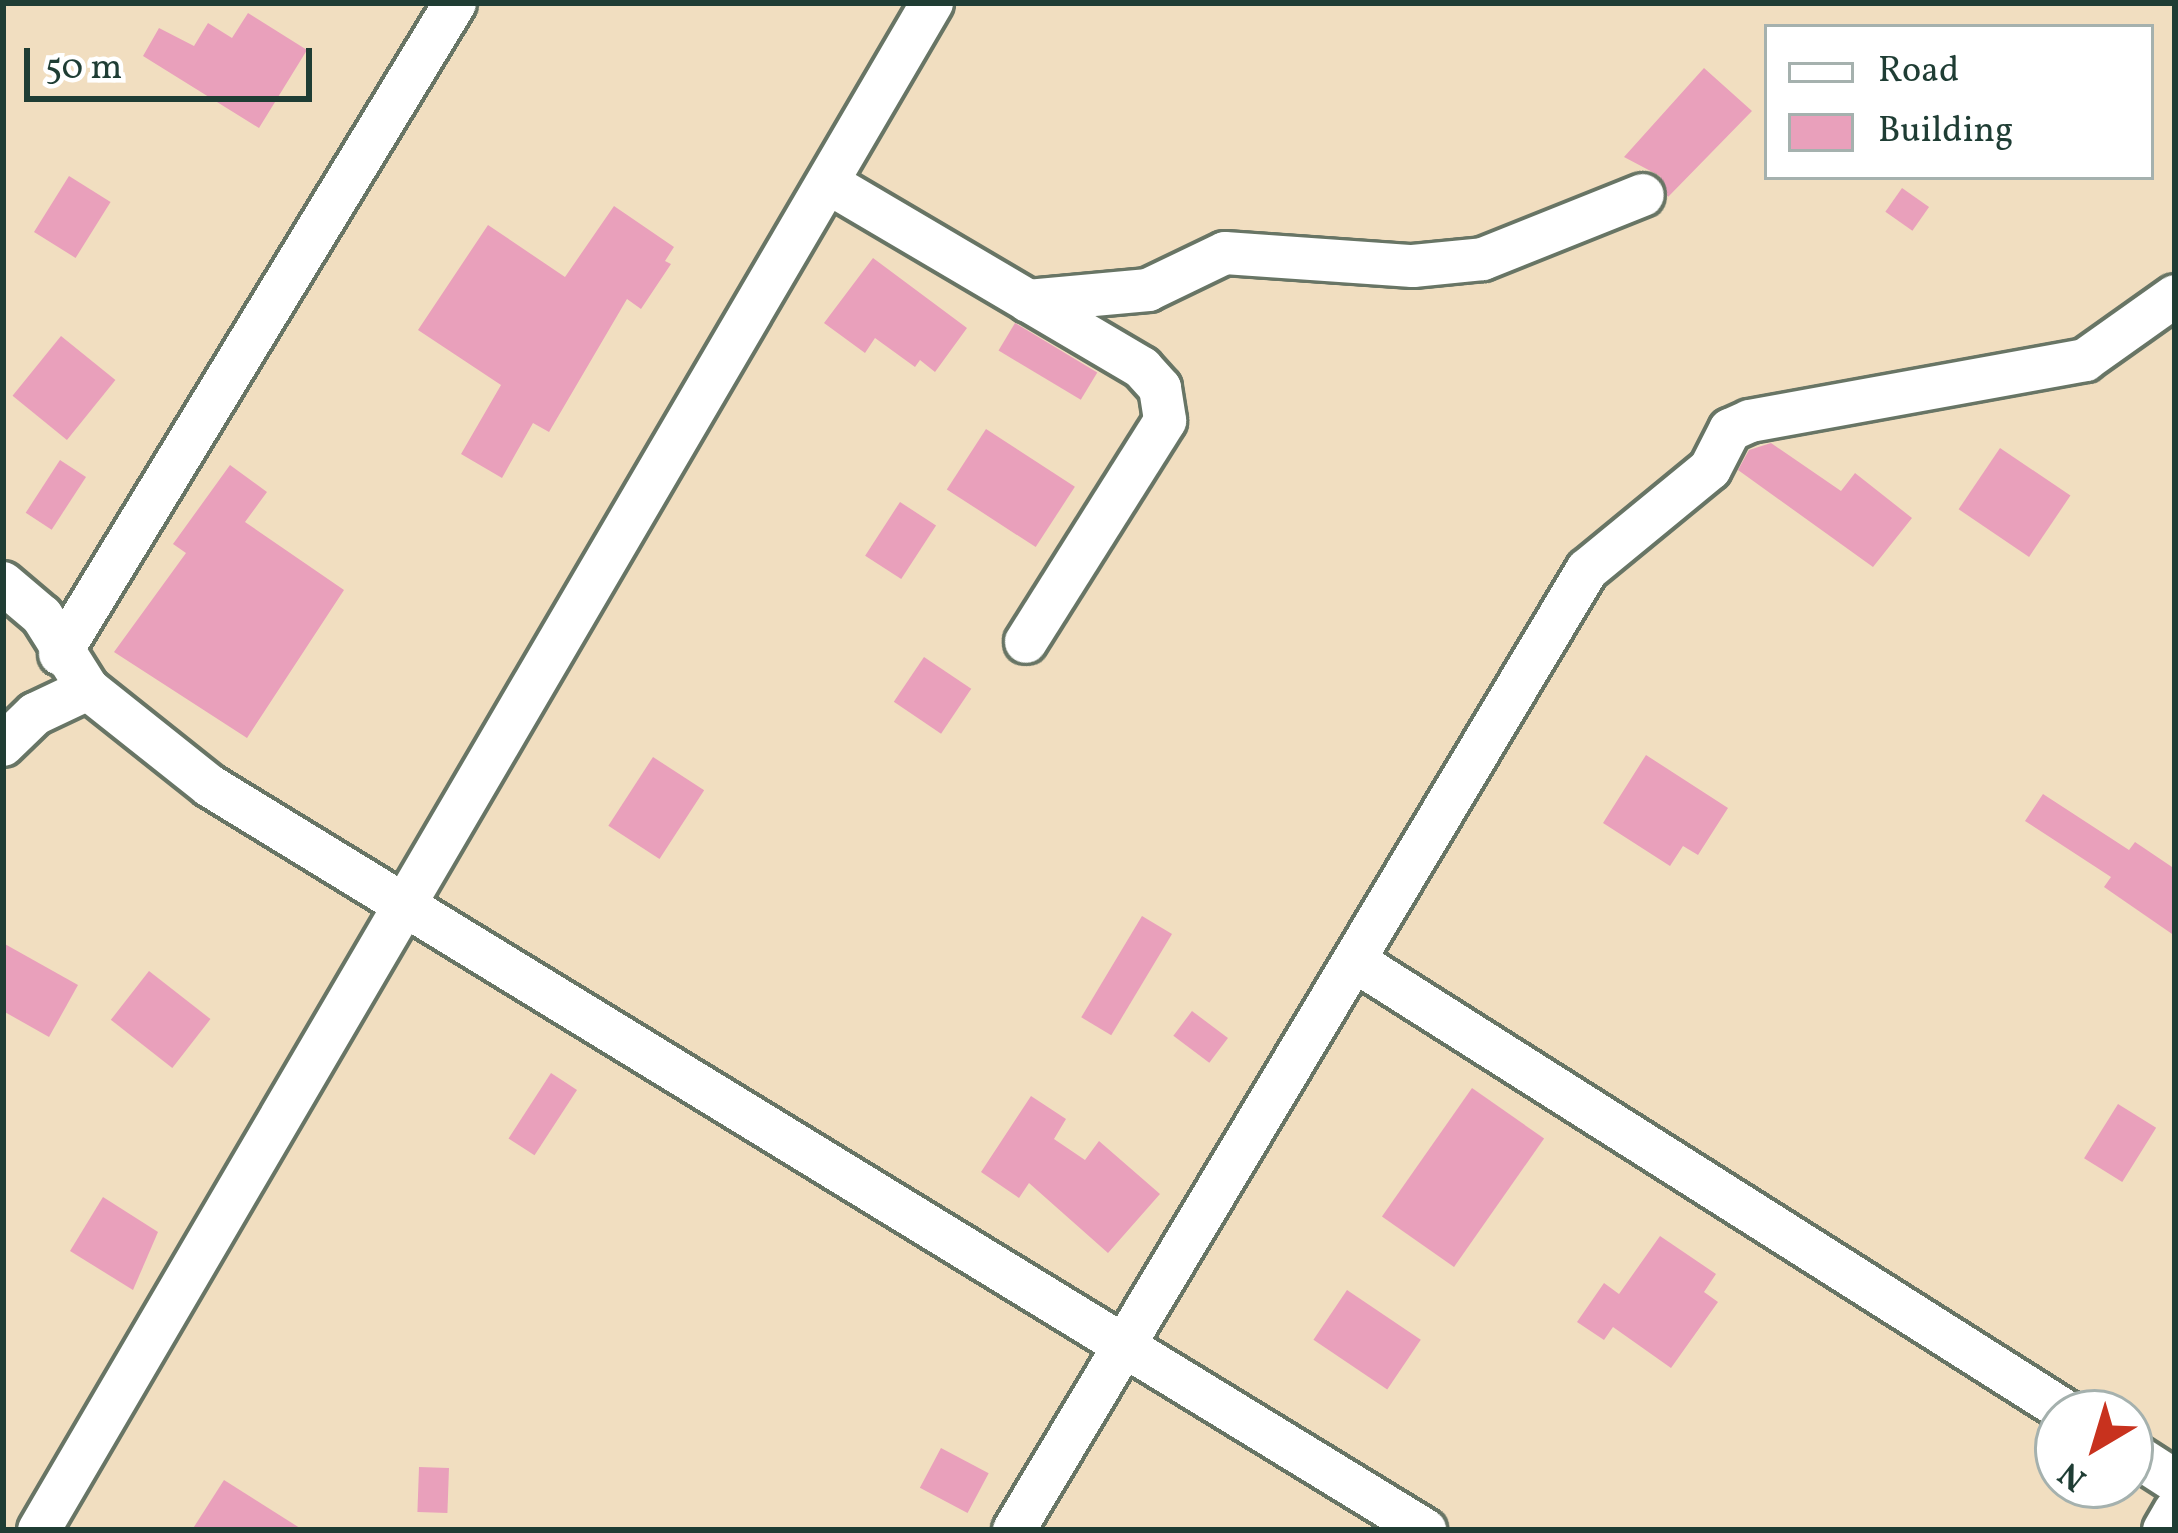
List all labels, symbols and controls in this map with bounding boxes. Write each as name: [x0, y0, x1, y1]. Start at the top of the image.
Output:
scale bar: [30, 24, 318, 98]
legend: [1764, 24, 2154, 180]
text: 50 m: [45, 44, 122, 94]
text: Road: [1878, 47, 1959, 97]
text: Building: [1878, 107, 2013, 157]
north arrow: [2034, 1389, 2154, 1509]
text: N: [2050, 1450, 2097, 1501]

